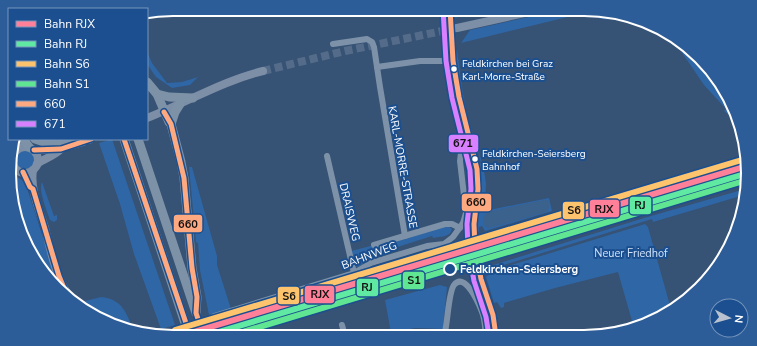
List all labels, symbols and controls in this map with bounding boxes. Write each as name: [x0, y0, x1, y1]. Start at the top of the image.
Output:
legend: [8, 8, 148, 140]
text: Bahn RJX: [44, 16, 95, 32]
text: Bahn RJ: [44, 36, 87, 52]
text: Bahn S6: [44, 56, 90, 72]
place label: Feldkirchen bei Graz Karl-Morre-Straße: [462, 57, 553, 84]
marker: Feldkirchen bei Graz Karl-Morre-Straße: [449, 64, 459, 74]
text: Bahn S1: [44, 76, 90, 92]
text: 660: [44, 96, 66, 112]
street label: KARL-MORRE-STRASSE: [384, 105, 421, 229]
text: 671: [44, 116, 66, 132]
line badge: 671: [448, 134, 479, 153]
text: 671: [453, 136, 473, 151]
place label: Feldkirchen-Seiersberg Bahnhof: [482, 147, 586, 174]
marker: Feldkirchen-Seiersberg Bahnhof: [470, 154, 480, 164]
street label: DRAISWEG: [336, 182, 363, 243]
line badge: 660: [461, 193, 492, 212]
text: 660: [466, 195, 486, 210]
line badge: RJ: [629, 196, 652, 215]
text: RJ: [634, 198, 646, 213]
line badge: RJX: [589, 199, 620, 218]
line badge: S6: [562, 201, 585, 220]
text: RJX: [595, 202, 614, 217]
text: S6: [567, 203, 581, 218]
line badge: 660: [173, 214, 203, 233]
text: 660: [178, 217, 198, 232]
street label: BAHNWEG: [339, 238, 399, 273]
park label: Neuer Friedhof: [594, 246, 668, 261]
marker: Feldkirchen-Seiersberg: [443, 262, 457, 276]
place label: Feldkirchen-Seiersberg: [460, 262, 578, 277]
line badge: S1: [402, 271, 425, 290]
text: S1: [407, 273, 421, 288]
line badge: RJ: [356, 278, 379, 297]
text: RJ: [361, 280, 373, 295]
line badge: RJX: [304, 285, 335, 304]
line badge: S6: [277, 286, 300, 305]
text: RJX: [311, 287, 330, 302]
text: S6: [282, 289, 296, 304]
north arrow: [709, 298, 749, 338]
text: N: [731, 314, 746, 324]

